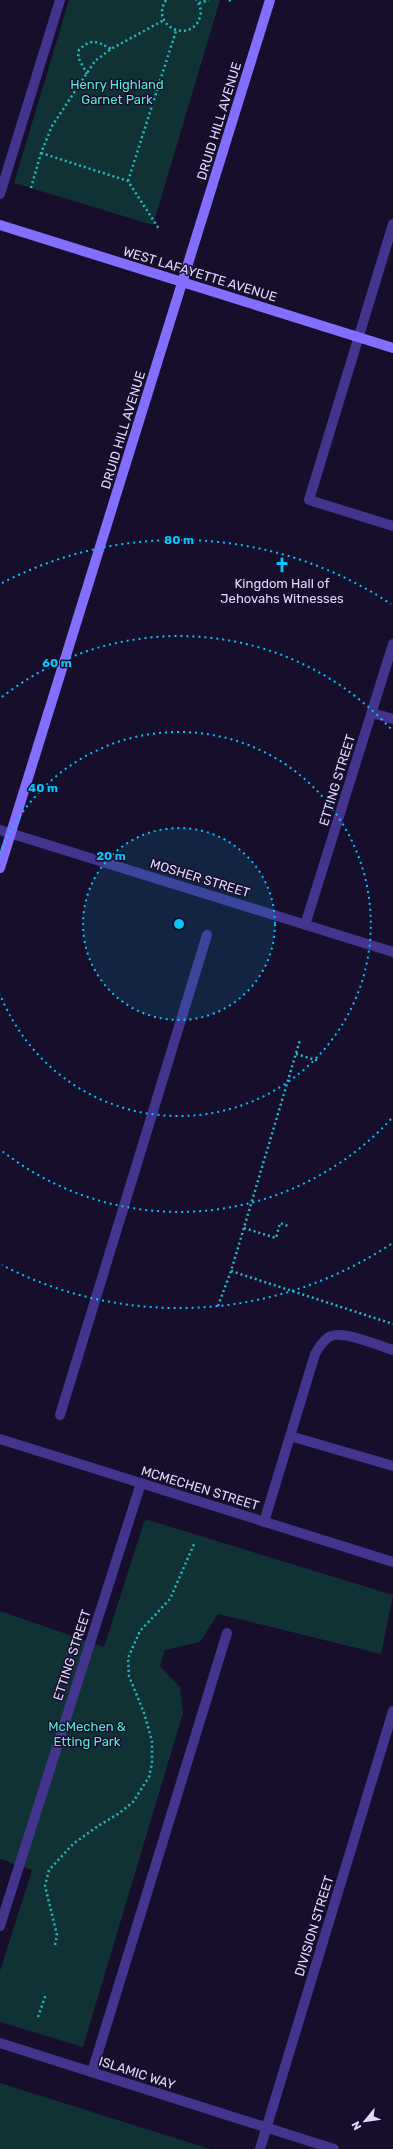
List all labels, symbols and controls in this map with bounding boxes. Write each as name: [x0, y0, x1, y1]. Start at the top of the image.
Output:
street label: DRUID HILL AVENUE: [194, 60, 244, 182]
park label: Henry Highland Garnet Park: [70, 77, 164, 107]
street label: WEST LAFAYETTE AVENUE: [121, 243, 279, 305]
street label: DRUID HILL AVENUE: [98, 369, 148, 491]
text: 80 m: [164, 533, 194, 547]
church icon: Kingdom Hall of Jehovahs Witnesses: [273, 556, 291, 574]
place label: Kingdom Hall of Jehovahs Witnesses: [220, 576, 344, 606]
text: 60 m: [42, 656, 72, 670]
street label: ETTING STREET: [316, 732, 358, 828]
text: 40 m: [28, 781, 58, 795]
text: 20 m: [96, 849, 126, 863]
street label: MOSHER STREET: [148, 856, 252, 900]
centre of rings: [172, 917, 186, 931]
street label: MCMECHEN STREET: [139, 1463, 261, 1513]
street label: ETTING STREET: [50, 1607, 94, 1702]
park label: McMechen & Etting Park: [48, 1719, 126, 1750]
street label: DIVISION STREET: [292, 1873, 337, 1978]
street label: ISLAMIC WAY: [97, 2054, 178, 2093]
north arrow: [345, 2101, 385, 2141]
text: N: [349, 2119, 364, 2132]

